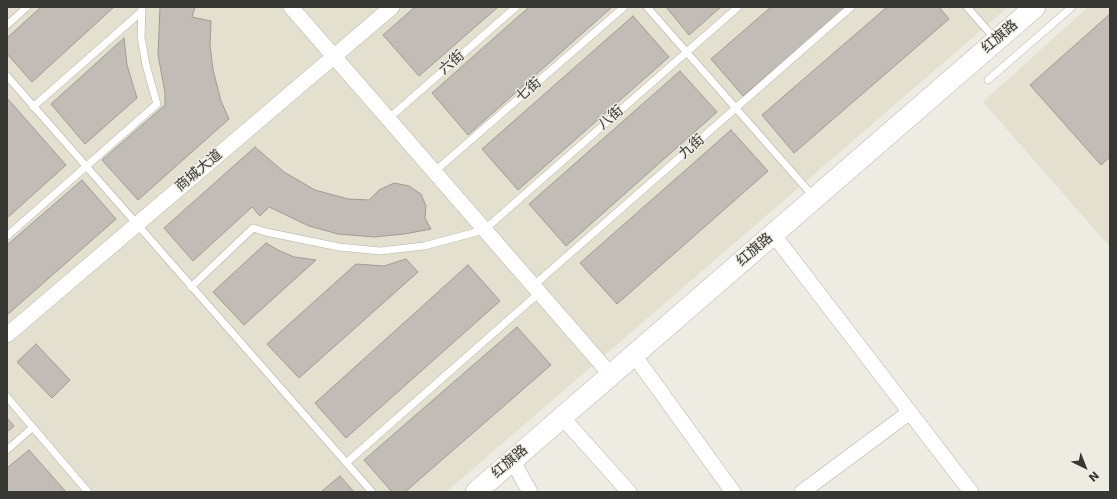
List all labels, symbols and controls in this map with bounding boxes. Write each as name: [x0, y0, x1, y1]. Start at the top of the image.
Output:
street label: 红旗路: [979, 17, 1021, 57]
street label: 六街: [436, 47, 468, 79]
street label: 七街: [513, 74, 545, 106]
street label: 八街: [595, 102, 627, 134]
street label: 九街: [676, 131, 708, 163]
street label: 商城大道: [172, 147, 226, 195]
street label: 红旗路: [734, 230, 776, 270]
street label: 红旗路: [489, 442, 531, 482]
north arrow: [1065, 447, 1105, 487]
text: N: [1086, 468, 1101, 484]

